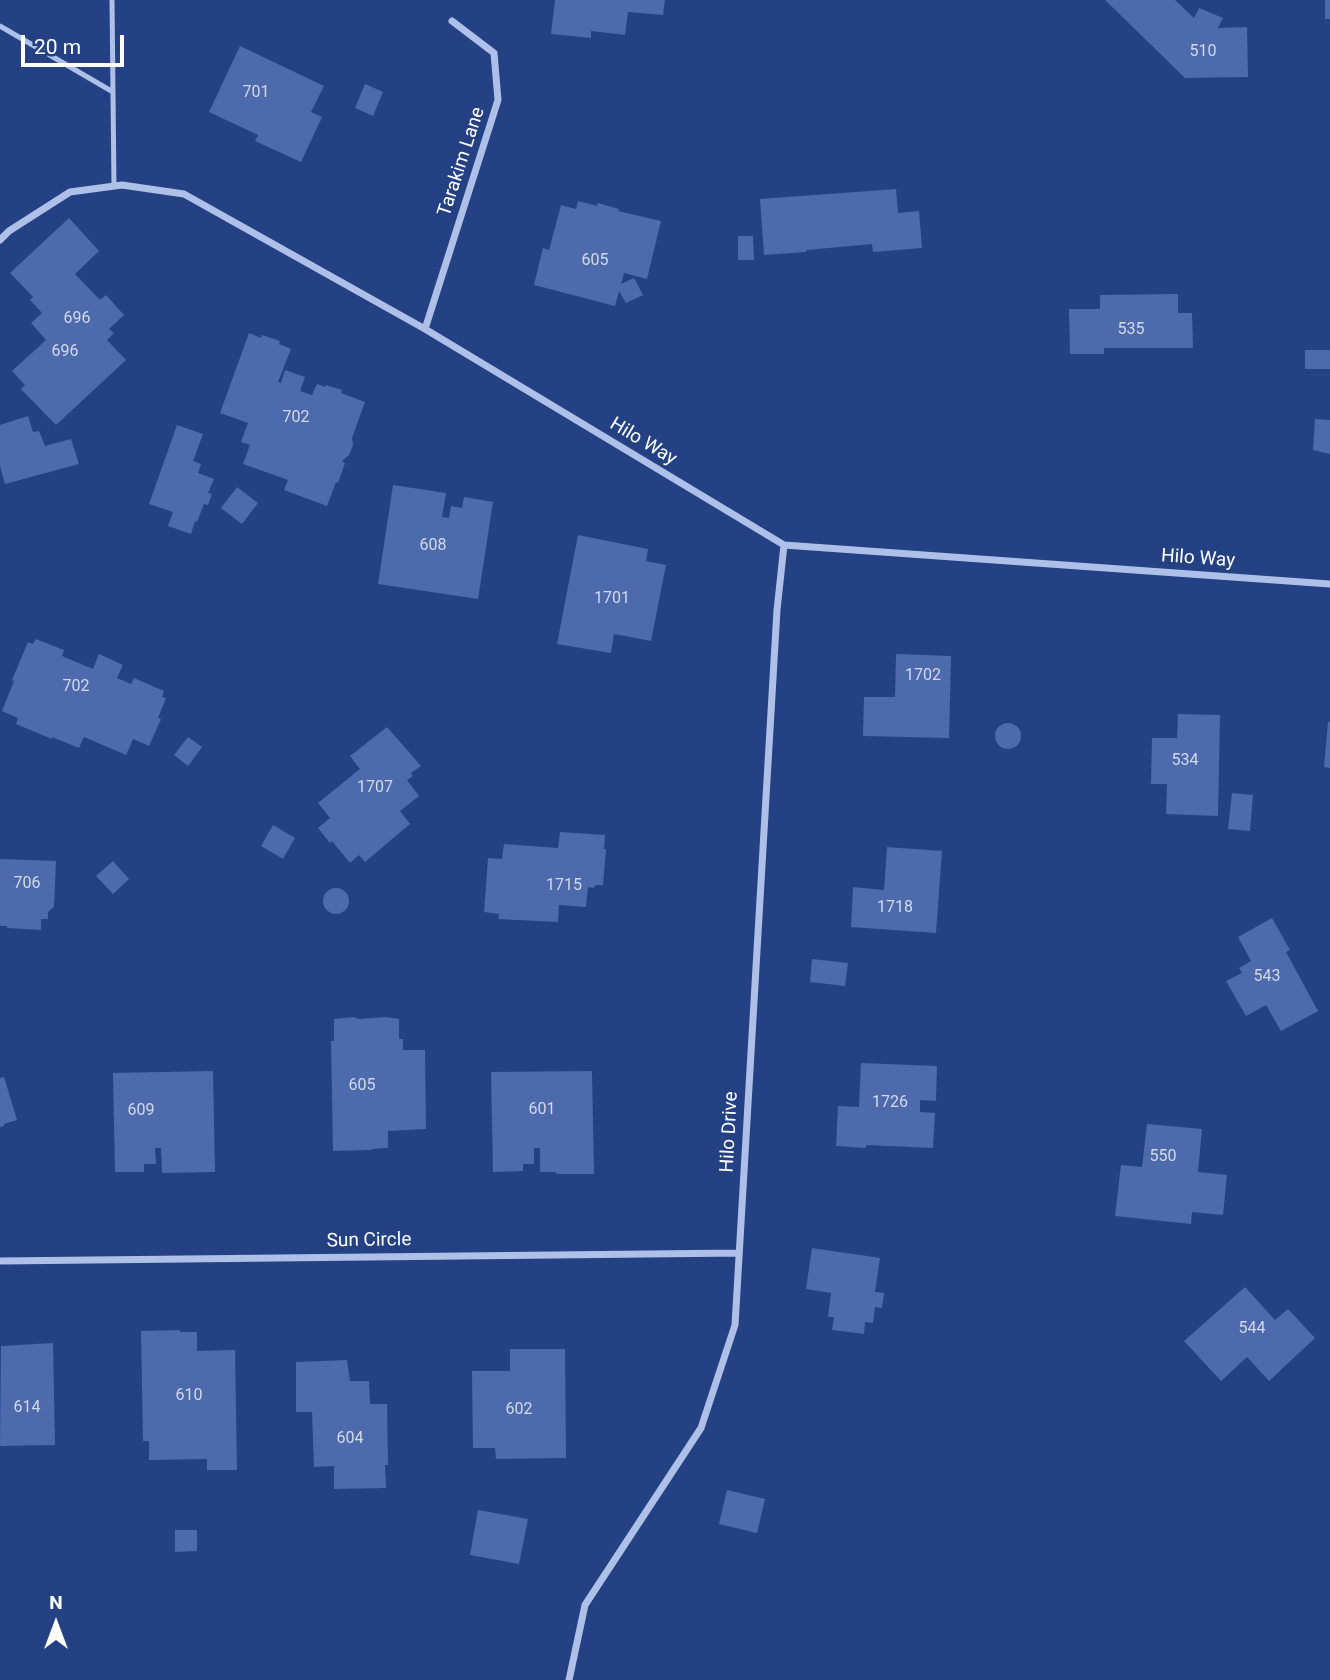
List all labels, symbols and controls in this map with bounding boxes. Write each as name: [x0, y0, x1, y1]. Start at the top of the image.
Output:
scale bar: [24, 21, 128, 65]
text: 20 m: [34, 35, 81, 59]
house number: 510: [1190, 42, 1216, 62]
house number: 701: [243, 83, 269, 103]
street label: Tarakim Lane: [434, 104, 490, 220]
house number: 605: [582, 251, 608, 271]
house number: 696: [64, 309, 90, 329]
house number: 535: [1118, 320, 1144, 340]
house number: 696: [52, 342, 78, 362]
house number: 702: [283, 408, 309, 428]
street label: Hilo Way: [605, 413, 681, 471]
house number: 608: [420, 536, 446, 556]
street label: Hilo Way: [1160, 545, 1236, 573]
house number: 1701: [594, 589, 630, 609]
house number: 1702: [905, 666, 941, 686]
house number: 702: [63, 677, 89, 697]
house number: 534: [1172, 751, 1198, 771]
house number: 1707: [357, 778, 393, 798]
house number: 706: [14, 874, 40, 894]
house number: 1715: [546, 876, 582, 896]
house number: 1718: [877, 898, 913, 918]
house number: 543: [1254, 967, 1280, 987]
house number: 605: [349, 1076, 375, 1096]
street label: Hilo Drive: [716, 1091, 744, 1173]
house number: 1726: [872, 1093, 908, 1113]
house number: 601: [529, 1100, 555, 1120]
house number: 609: [128, 1101, 154, 1121]
house number: 550: [1150, 1147, 1176, 1167]
street label: Sun Circle: [326, 1229, 412, 1253]
house number: 544: [1239, 1319, 1265, 1339]
house number: 610: [176, 1386, 202, 1406]
house number: 614: [14, 1398, 40, 1418]
house number: 602: [506, 1400, 532, 1420]
house number: 604: [337, 1429, 363, 1449]
north arrow: [21, 1589, 91, 1659]
text: N: [49, 1591, 63, 1614]

